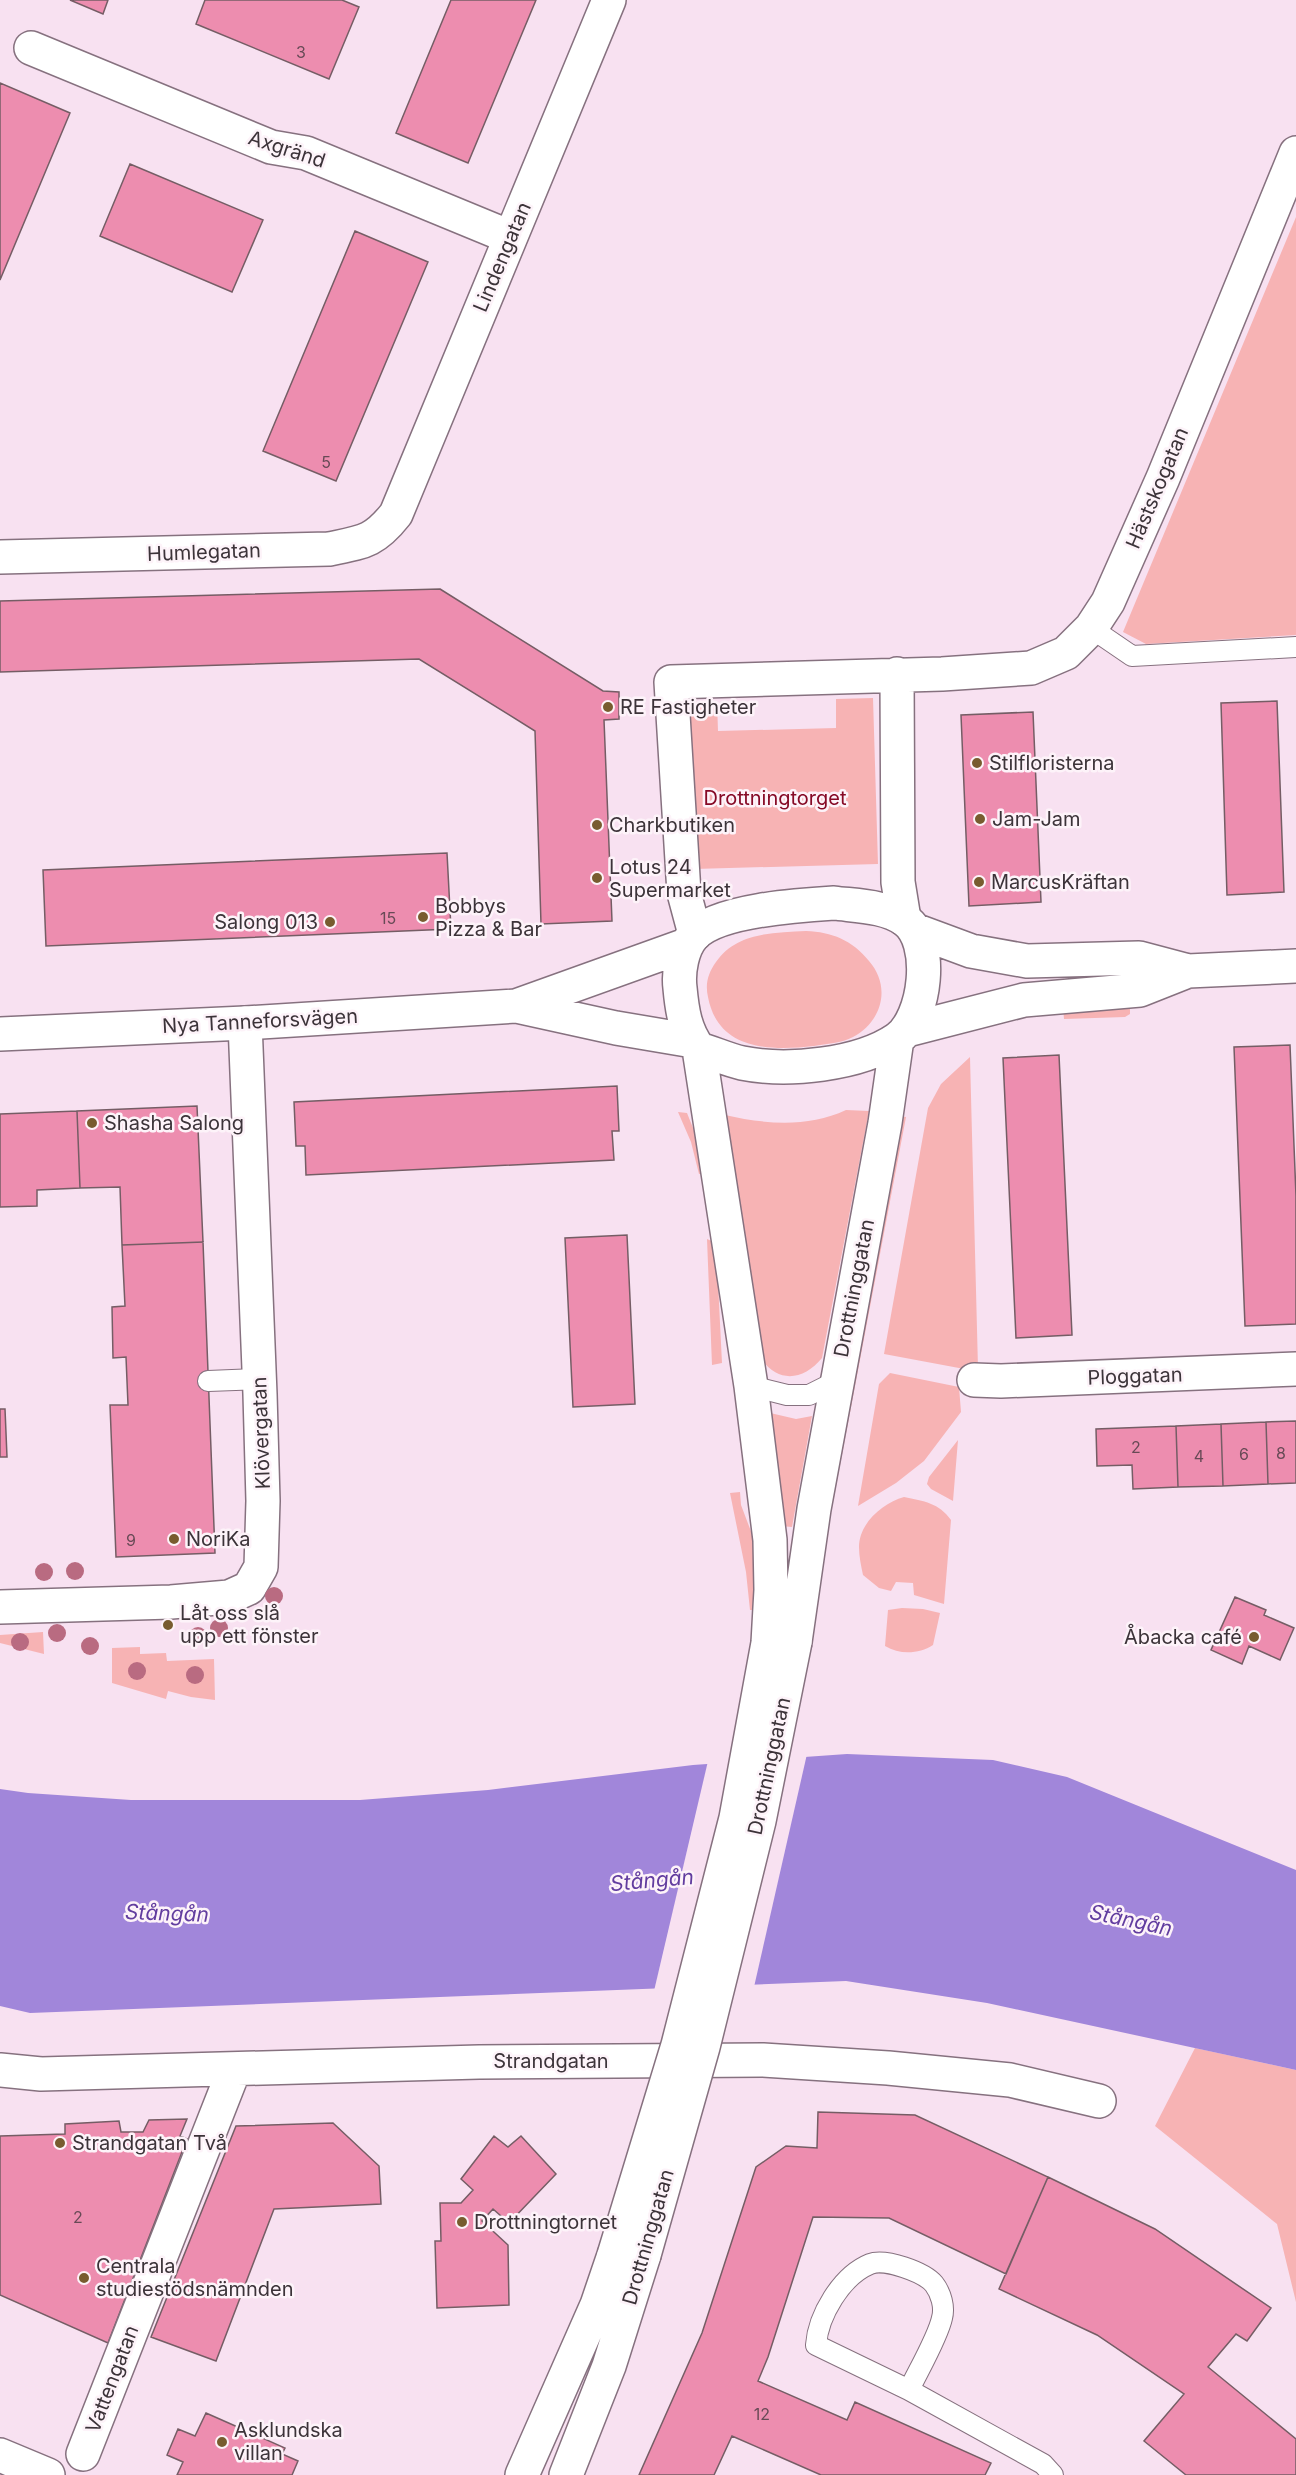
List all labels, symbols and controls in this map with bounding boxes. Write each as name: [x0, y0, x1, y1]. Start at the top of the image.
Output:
house number: 3: [296, 42, 306, 62]
street label: Axgränd: [246, 125, 328, 173]
street label: Lindengatan: [468, 199, 536, 315]
street label: Hästskogatan: [1121, 424, 1193, 552]
house number: 5: [321, 452, 331, 472]
street label: Humlegatan: [147, 538, 261, 566]
place label: RE Fastigheter: [620, 695, 757, 719]
marker: RE Fastigheter: [601, 700, 615, 714]
place label: Stilfloristerna: [989, 751, 1114, 775]
marker: Stilfloristerna: [970, 756, 984, 770]
park label: Drottningtorget: [704, 786, 847, 810]
place label: Jam-Jam: [992, 807, 1081, 831]
marker: Jam-Jam: [973, 812, 987, 826]
place label: Charkbutiken: [609, 813, 735, 837]
marker: Charkbutiken: [590, 818, 604, 832]
place label: Lotus 24 Supermarket: [609, 855, 731, 902]
place label: MarcusKräftan: [991, 870, 1130, 894]
marker: Lotus 24 Supermarket: [590, 871, 604, 885]
marker: MarcusKräftan: [972, 875, 986, 889]
place label: Bobbys Pizza & Bar: [435, 894, 542, 941]
house number: 15: [380, 908, 396, 928]
place label: Salong 013: [214, 910, 318, 934]
marker: Bobbys Pizza & Bar: [416, 910, 430, 924]
marker: Salong 013: [323, 915, 337, 929]
street label: Nya Tanneforsvägen: [161, 1004, 359, 1038]
place label: Shasha Salong: [104, 1111, 244, 1135]
marker: Shasha Salong: [85, 1116, 99, 1130]
street label: Drottninggatan: [829, 1217, 879, 1359]
street label: Ploggatan: [1087, 1362, 1183, 1390]
street label: Klövergatan: [247, 1376, 275, 1490]
house number: 2: [1131, 1437, 1141, 1457]
house number: 8: [1276, 1443, 1286, 1463]
house number: 6: [1239, 1444, 1249, 1464]
house number: 4: [1194, 1446, 1204, 1466]
place label: NoriKa: [186, 1527, 250, 1551]
house number: 9: [126, 1530, 136, 1550]
marker: NoriKa: [167, 1532, 181, 1546]
place label: Låt oss slå upp ett fönster: [180, 1601, 319, 1648]
marker: Låt oss slå upp ett fönster: [161, 1618, 175, 1632]
place label: Åbacka café: [1124, 1623, 1242, 1649]
marker: Åbacka café: [1247, 1630, 1261, 1644]
street label: Drottninggatan: [743, 1695, 795, 1837]
water label: Stångån: [609, 1864, 695, 1896]
water label: Stångån: [125, 1899, 209, 1927]
water label: Stångån: [1087, 1899, 1175, 1941]
street label: Strandgatan: [493, 2049, 609, 2073]
place label: Strandgatan Två: [72, 2131, 227, 2155]
marker: Strandgatan Två: [53, 2136, 67, 2150]
street label: Drottninggatan: [617, 2166, 679, 2308]
house number: 2: [73, 2207, 83, 2227]
place label: Drottningtornet: [474, 2210, 618, 2234]
marker: Drottningtornet: [455, 2215, 469, 2229]
place label: Centrala studiestödsnämnden: [96, 2254, 293, 2301]
marker: Centrala studiestödsnämnden: [77, 2271, 91, 2285]
street label: Vattengatan: [81, 2322, 143, 2436]
house number: 12: [754, 2404, 770, 2424]
place label: Asklundska villan: [234, 2418, 343, 2465]
marker: Asklundska villan: [215, 2435, 229, 2449]

